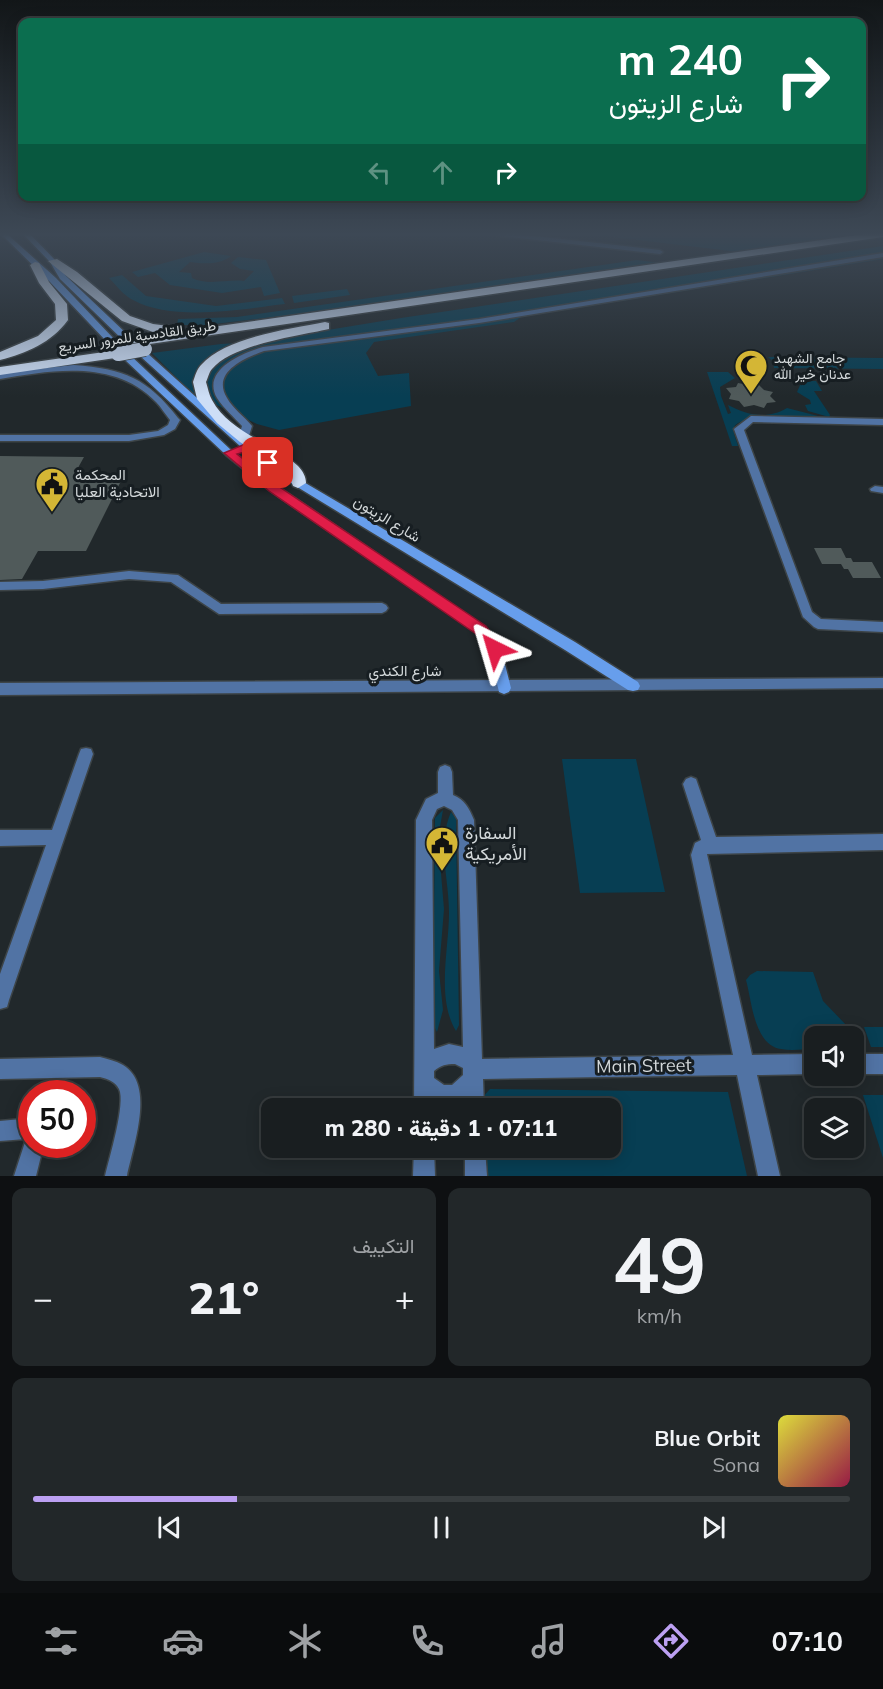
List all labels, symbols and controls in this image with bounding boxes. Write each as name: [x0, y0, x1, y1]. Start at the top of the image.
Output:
text: 240 m: [618, 33, 743, 86]
icon: right: [764, 42, 842, 120]
text: شارع الزيتون: [609, 86, 743, 120]
icon: left: [363, 156, 396, 189]
icon: ahead: [426, 156, 459, 189]
icon: right: [489, 156, 522, 189]
street label: طريق القادسية للمرور السريع: [57, 316, 217, 358]
mosque icon: جامع الشهيد عدنان خير الله: [733, 348, 769, 395]
place label: جامع الشهيد عدنان خير الله: [774, 349, 851, 383]
pin: [242, 437, 293, 488]
icon: arrive: [251, 446, 284, 479]
place label: المحكمة الاتحادية العليا: [75, 465, 160, 501]
public building icon: المحكمة الاتحادية العليا: [34, 466, 70, 513]
street label: شارع الزيتون: [349, 491, 424, 548]
position arrow: [463, 617, 527, 681]
street label: شارع الكندي: [368, 661, 442, 684]
place label: السفارة الأمريكية: [465, 821, 527, 865]
public building icon: السفارة الأمريكية: [424, 825, 460, 872]
map controls: [804, 1026, 864, 1158]
button: sound: [804, 1026, 864, 1086]
street label: Main Street: [596, 1053, 692, 1078]
speed limit sign: 50: [18, 1080, 96, 1158]
button: layers: [804, 1098, 864, 1158]
text: 07:11 · 1 دقيقة · 280 m: [325, 1114, 557, 1142]
text: 49: [612, 1215, 706, 1313]
text: التكييف: [352, 1233, 415, 1258]
text: 21°: [188, 1269, 259, 1325]
text: −: [33, 1277, 53, 1318]
text: +: [395, 1277, 415, 1318]
text: km/h: [637, 1303, 682, 1328]
text: Blue Orbit: [654, 1424, 760, 1452]
text: Sona: [712, 1452, 760, 1477]
icon: previous: [153, 1511, 186, 1544]
icon: pause: [425, 1511, 458, 1544]
icon: next: [697, 1511, 730, 1544]
icon: filters: [40, 1620, 82, 1662]
icon: car: [162, 1620, 204, 1662]
icon: climate: [284, 1620, 326, 1662]
icon: phone: [406, 1620, 448, 1662]
icon: music: [528, 1620, 570, 1662]
icon: directions: [650, 1620, 692, 1662]
text: 07:10: [772, 1624, 843, 1658]

